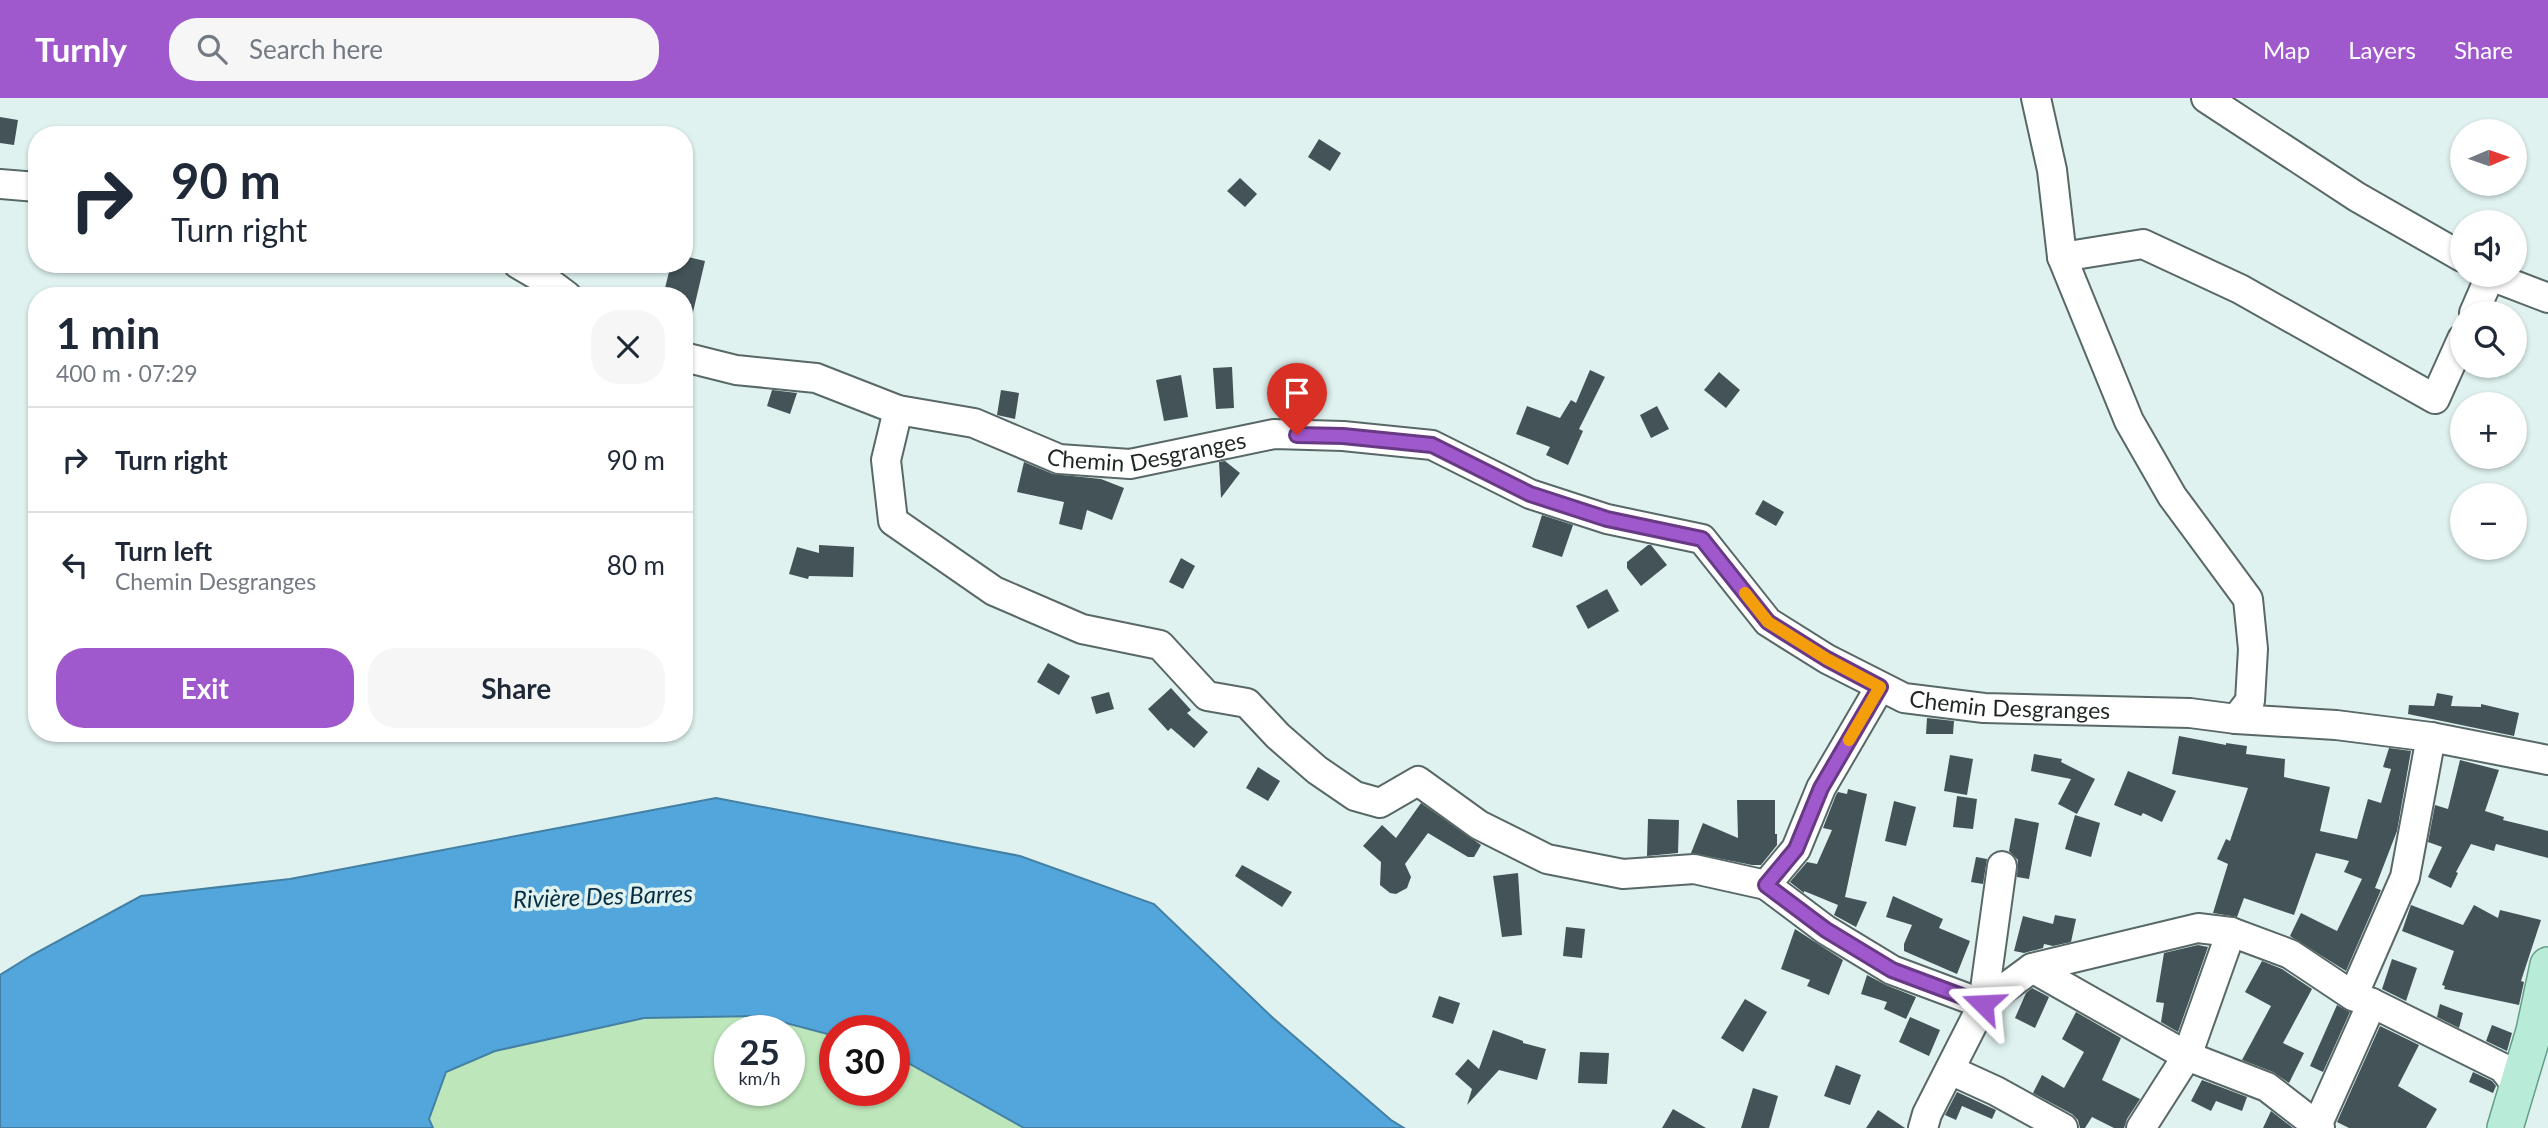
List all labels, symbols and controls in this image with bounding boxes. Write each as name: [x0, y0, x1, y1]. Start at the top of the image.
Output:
search box: [169, 18, 659, 81]
text: Turnly: [35, 29, 127, 69]
icon: search: [193, 30, 231, 68]
text: Search here: [249, 33, 383, 65]
text: Map: [2263, 35, 2310, 64]
text: Layers: [2348, 35, 2416, 64]
text: Share: [2454, 35, 2513, 64]
north arrow: [2450, 119, 2527, 196]
map controls: [2450, 119, 2527, 560]
text: 90 m: [171, 151, 281, 209]
icon: right: [56, 154, 147, 245]
text: Turn right: [171, 210, 307, 249]
button: sound: [2450, 210, 2527, 287]
button: search: [2450, 301, 2527, 378]
text: 1 min: [56, 308, 160, 358]
button: close: [591, 310, 665, 384]
text: 400 m · 07:29: [56, 359, 198, 387]
pin: [1267, 363, 1327, 435]
icon: arrive: [1278, 374, 1316, 412]
button: +: [2450, 392, 2527, 469]
street label: Chemin Desgranges: [1043, 425, 1248, 477]
icon: right: [56, 441, 94, 479]
text: Turn right: [115, 444, 228, 476]
text: 90 m: [607, 444, 665, 476]
button: −: [2450, 483, 2527, 560]
text: Turn left: [115, 535, 212, 567]
icon: left: [56, 546, 94, 584]
text: 80 m: [607, 549, 665, 581]
text: Chemin Desgranges: [115, 567, 316, 595]
button: Exit: [56, 648, 354, 728]
button: Share: [368, 648, 665, 728]
street label: Chemin Desgranges: [1908, 684, 2111, 724]
water label: Rivière Des Barres: [513, 878, 694, 913]
position arrow: [1946, 967, 2020, 1041]
speed limit sign: 30: [819, 1015, 910, 1106]
text: 25: [739, 1030, 780, 1072]
text: km/h: [738, 1067, 781, 1089]

